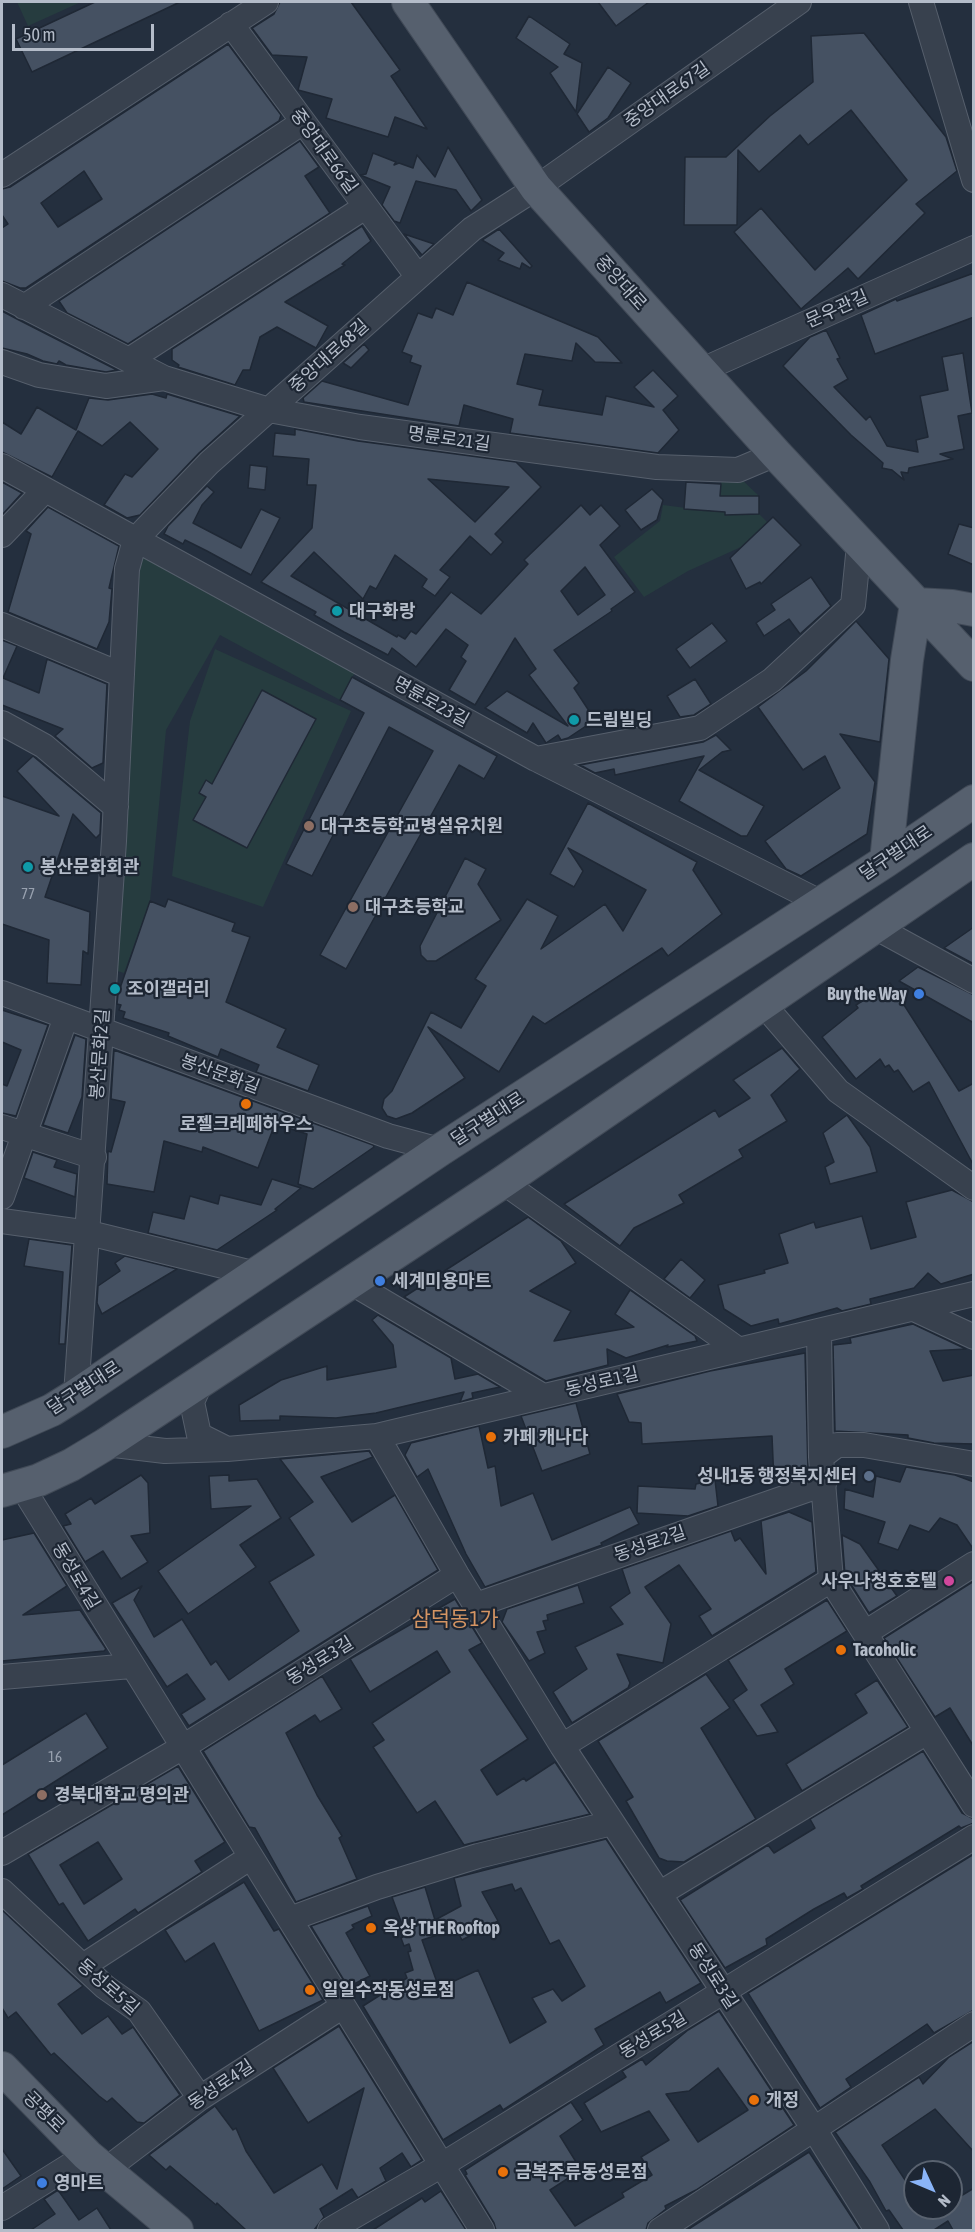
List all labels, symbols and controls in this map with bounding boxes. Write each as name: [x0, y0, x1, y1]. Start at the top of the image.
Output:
scale bar: [15, 12, 158, 50]
text: 50 m: [23, 24, 55, 45]
street label: 중앙대로67길: [620, 58, 714, 132]
street label: 중앙대로66길: [286, 104, 362, 198]
street label: 중앙대로: [591, 251, 651, 315]
street label: 문우관길: [802, 286, 872, 332]
street label: 중앙대로68길: [285, 315, 373, 397]
street label: 명륜로21길: [406, 423, 492, 455]
place label: 대구화랑: [349, 600, 415, 622]
marker: 대구화랑: [330, 604, 344, 618]
street label: 명륜로23길: [389, 672, 473, 732]
place label: 드림빌딩: [586, 709, 652, 731]
marker: 드림빌딩: [567, 713, 581, 727]
place label: 대구초등학교병설유치원: [321, 815, 503, 837]
marker: 대구초등학교병설유치원: [302, 819, 316, 833]
street label: 달구벌대로: [856, 821, 936, 885]
place label: 봉산문화회관: [40, 856, 139, 878]
marker: 봉산문화회관: [21, 860, 35, 874]
house number: 77: [21, 885, 35, 903]
place label: 대구초등학교: [365, 896, 464, 918]
marker: 대구초등학교: [346, 900, 360, 914]
place label: 조이갤러리: [127, 978, 210, 1000]
marker: 조이갤러리: [108, 982, 122, 996]
place label: Buy the Way: [827, 983, 907, 1005]
marker: Buy the Way: [912, 987, 926, 1001]
street label: 봉산문화2길: [86, 1008, 114, 1100]
street label: 봉산문화길: [177, 1050, 263, 1098]
street label: 달구벌대로: [447, 1087, 529, 1151]
marker: 로젤크레페하우스: [239, 1097, 253, 1111]
place label: 로젤크레페하우스: [180, 1113, 312, 1135]
place label: 세계미용마트: [392, 1270, 491, 1292]
marker: 세계미용마트: [373, 1274, 387, 1288]
street label: 달구벌대로: [43, 1356, 125, 1420]
street label: 동성로1길: [563, 1363, 641, 1401]
place label: 카페 캐나다: [503, 1426, 588, 1448]
marker: 카페 캐나다: [484, 1430, 498, 1444]
place label: 성내1동 행정복지센터: [697, 1465, 857, 1487]
marker: 성내1동 행정복지센터: [862, 1469, 876, 1483]
street label: 동성로2길: [611, 1522, 689, 1566]
street label: 동성로4길: [48, 1538, 104, 1614]
place label: 사우나청호호텔: [821, 1570, 937, 1592]
marker: 사우나청호호텔: [942, 1574, 956, 1588]
district label: 삼덕동1가: [411, 1606, 499, 1632]
street label: 동성로3길: [283, 1632, 357, 1690]
place label: Tacoholic: [853, 1639, 916, 1661]
marker: Tacoholic: [834, 1643, 848, 1657]
house number: 16: [48, 1748, 62, 1766]
place label: 경북대학교 명의관: [54, 1784, 189, 1806]
marker: 경북대학교 명의관: [35, 1788, 49, 1802]
place label: 옥상 THE Rooftop: [383, 1917, 500, 1939]
marker: 옥상 THE Rooftop: [364, 1921, 378, 1935]
street label: 동성로3길: [684, 1939, 742, 2013]
street label: 동성로5길: [73, 1954, 143, 2020]
place label: 일일수작동성로점: [322, 1979, 454, 2001]
marker: 일일수작동성로점: [303, 1983, 317, 1997]
street label: 동성로5길: [615, 2007, 691, 2063]
street label: 동성로4길: [184, 2055, 258, 2115]
street label: 공평로: [19, 2087, 69, 2137]
place label: 개정: [766, 2089, 799, 2111]
marker: 개정: [747, 2093, 761, 2107]
north arrow: [903, 2160, 963, 2220]
place label: 금복주류동성로점: [515, 2161, 647, 2183]
marker: 금복주류동성로점: [496, 2165, 510, 2179]
place label: 영마트: [54, 2172, 104, 2194]
marker: 영마트: [35, 2176, 49, 2190]
text: N: [935, 2191, 954, 2211]

